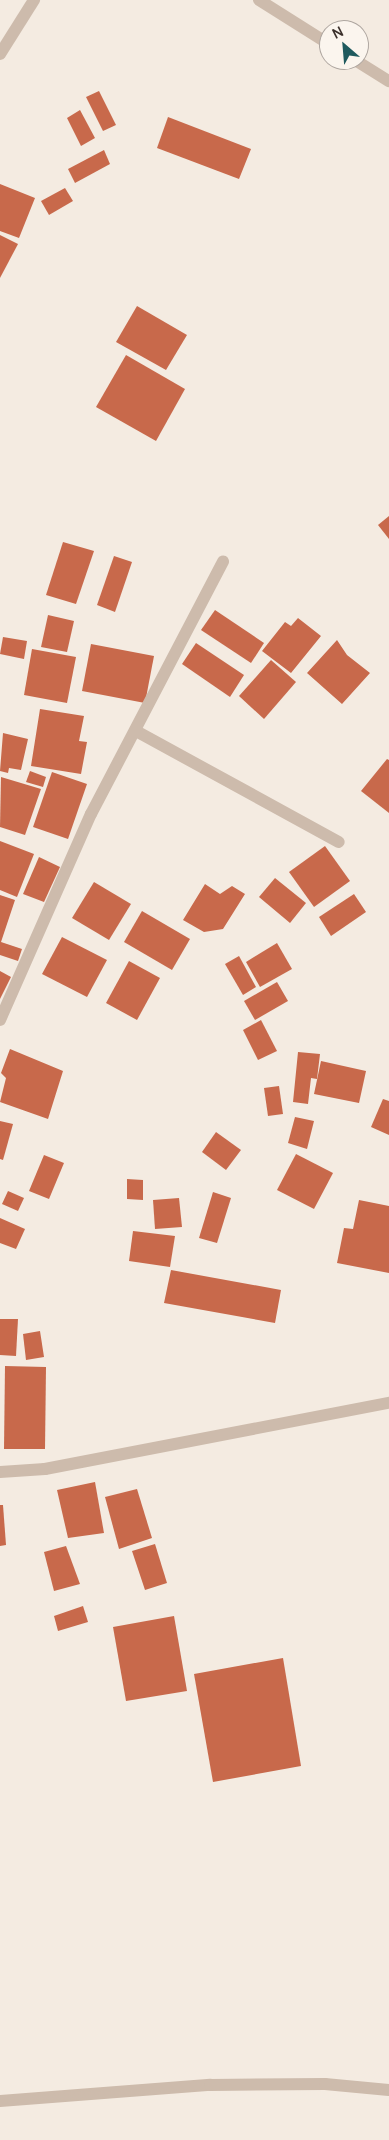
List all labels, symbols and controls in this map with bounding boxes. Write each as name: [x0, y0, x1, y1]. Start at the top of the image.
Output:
north arrow: [319, 20, 369, 70]
text: N: [329, 21, 346, 43]

